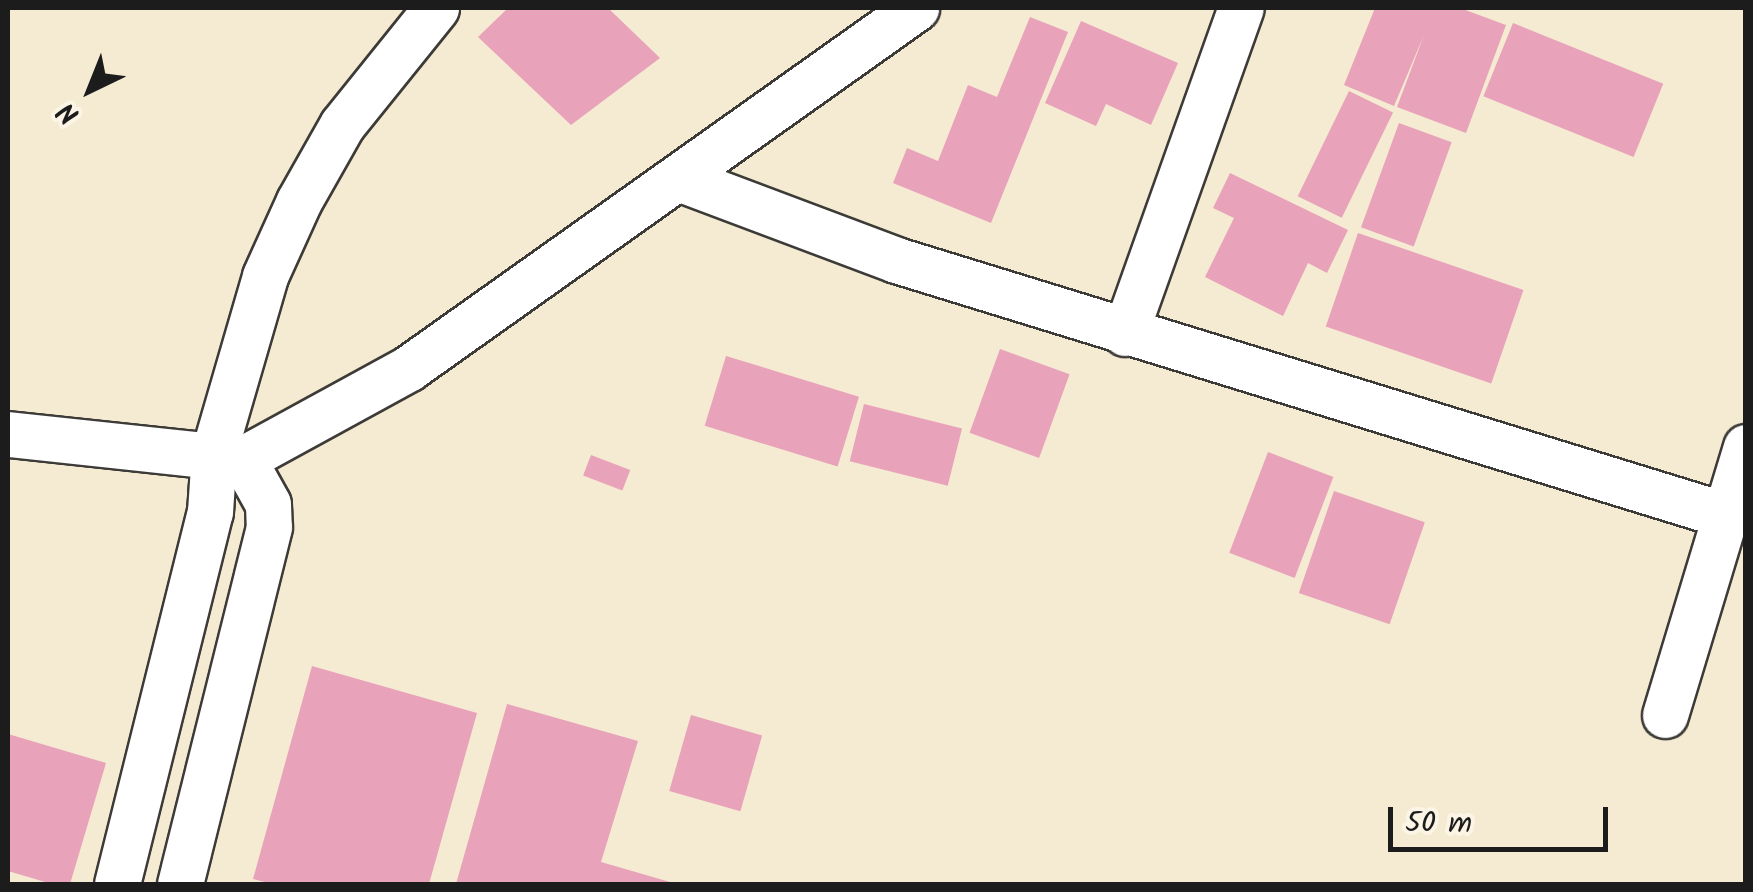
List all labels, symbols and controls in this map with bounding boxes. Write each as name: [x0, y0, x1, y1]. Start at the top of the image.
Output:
north arrow: [40, 40, 140, 140]
text: N: [47, 90, 91, 135]
scale bar: [1393, 787, 1613, 849]
text: 50 m: [1405, 800, 1472, 848]

